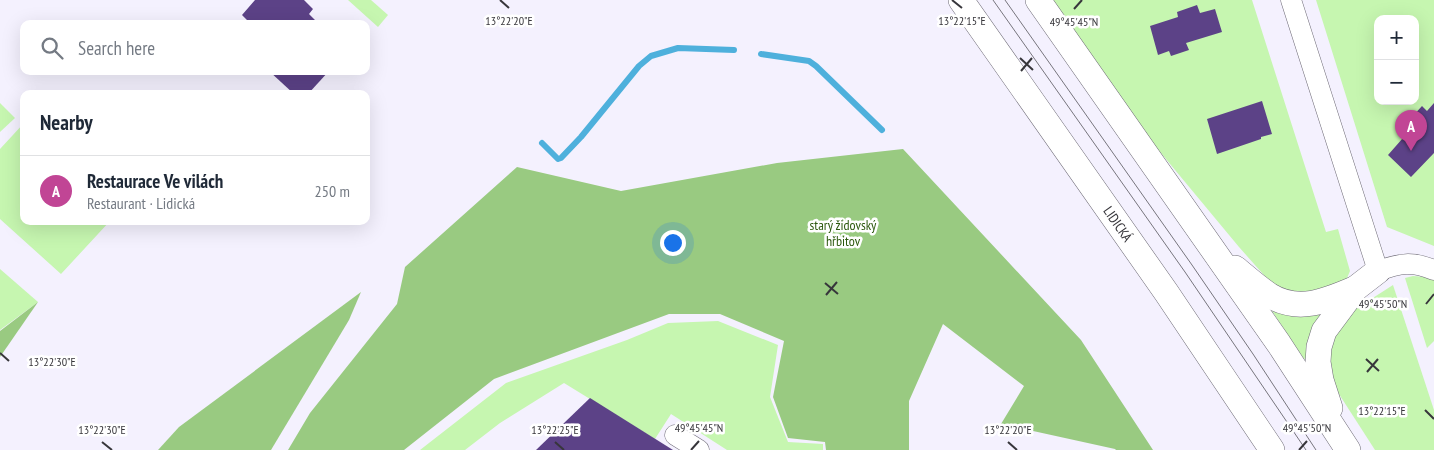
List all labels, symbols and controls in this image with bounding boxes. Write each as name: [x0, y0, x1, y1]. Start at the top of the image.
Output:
text: 13°22'20"E: [485, 13, 533, 28]
text: 13°22'15"E: [938, 13, 986, 28]
text: 49°45'45"N: [1050, 14, 1098, 29]
map controls: [1374, 15, 1419, 105]
button: +: [1374, 15, 1419, 60]
search box: [20, 20, 370, 75]
icon: search: [38, 34, 66, 62]
text: Search here: [78, 36, 155, 60]
button: −: [1374, 60, 1419, 105]
text: Nearby: [40, 109, 93, 136]
pin: A: [1395, 110, 1427, 151]
text: Restaurace Ve vilách: [87, 169, 223, 193]
text: A: [52, 181, 60, 201]
text: 250 m: [315, 181, 350, 201]
text: Restaurant · Lidická: [87, 193, 195, 213]
street label: LIDICKÁ: [1099, 203, 1137, 246]
park label: starý židovský hřbitov: [810, 216, 877, 250]
your location: [660, 230, 686, 256]
text: 49°45'50"N: [1359, 296, 1407, 311]
text: 13°22'30"E: [28, 354, 76, 369]
text: 13°22'15"E: [1358, 403, 1406, 418]
text: 49°45'45"N: [675, 420, 723, 435]
text: 49°45'50"N: [1283, 420, 1331, 435]
text: 13°22'30"E: [78, 422, 126, 437]
text: 13°22'25"E: [531, 422, 579, 437]
text: 13°22'20"E: [984, 422, 1032, 437]

